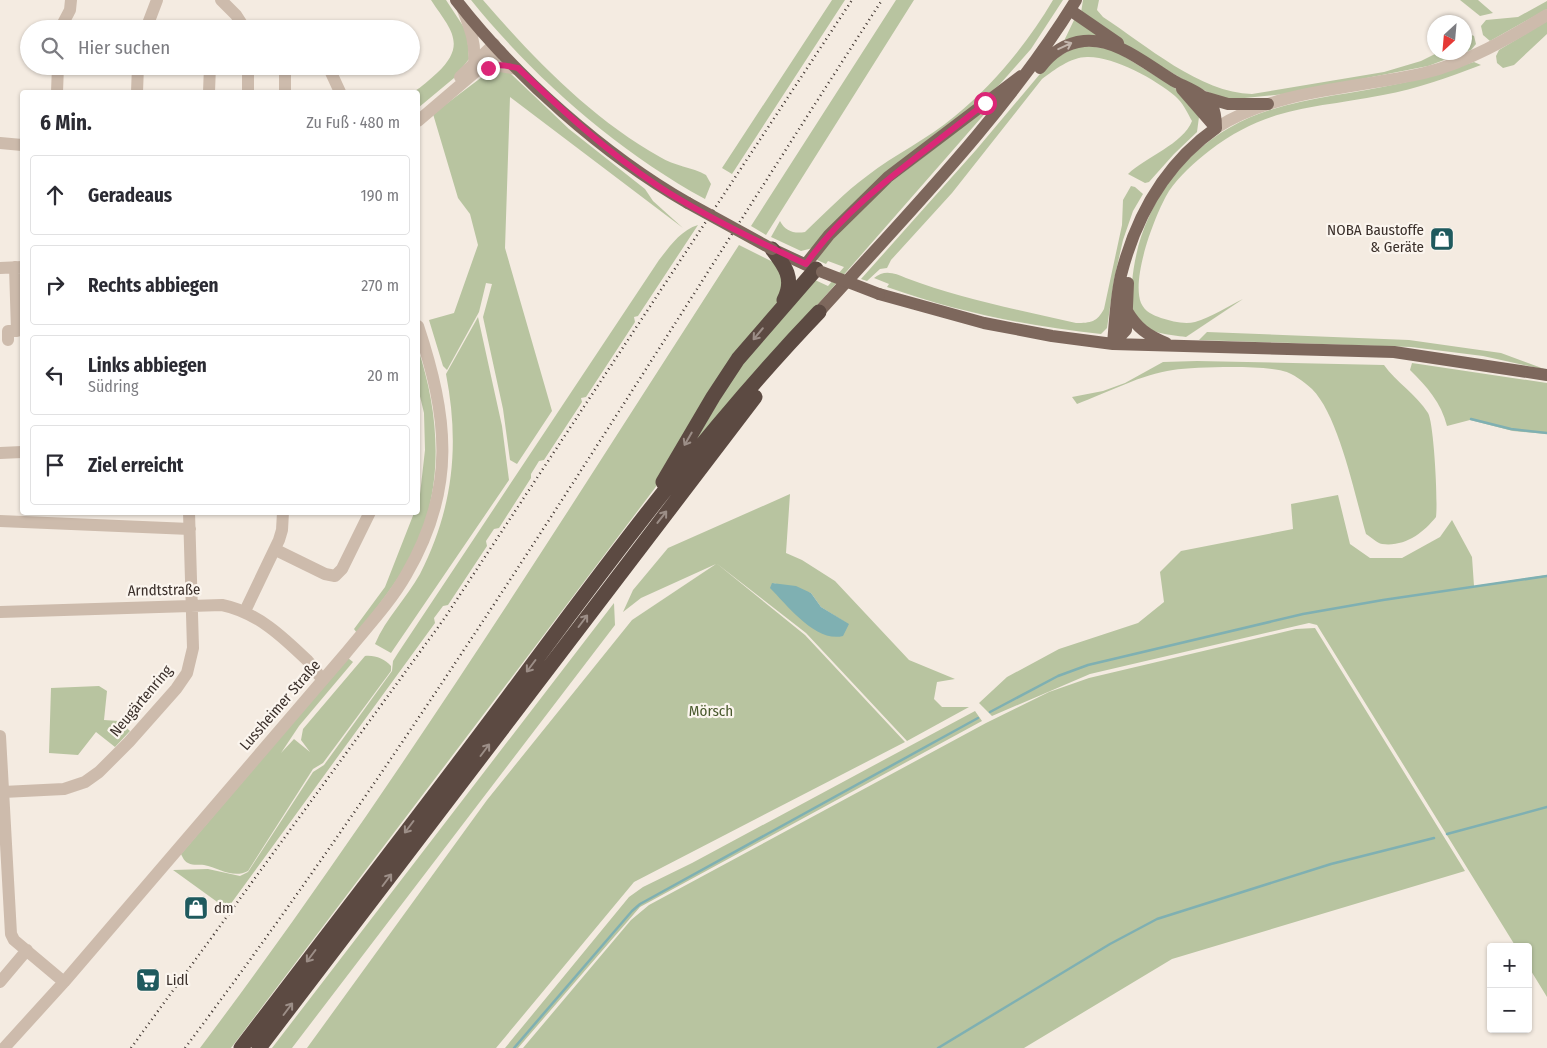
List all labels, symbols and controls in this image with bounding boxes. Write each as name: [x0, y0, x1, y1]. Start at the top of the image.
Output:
north arrow: [1427, 15, 1472, 60]
search box: [20, 20, 420, 75]
icon: search: [38, 34, 66, 62]
text: Hier suchen: [78, 36, 170, 59]
one-way arrow: [1057, 41, 1072, 51]
route end: [477, 57, 500, 80]
route start: [974, 92, 997, 115]
text: 6 Min.: [40, 110, 92, 136]
text: Zu Fuß · 480 m: [306, 113, 400, 132]
icon: ahead: [41, 181, 69, 209]
text: Geradeaus: [88, 184, 172, 207]
text: 190 m: [361, 186, 399, 205]
place label: NOBA Baustoffe & Geräte: [1327, 221, 1424, 256]
shop icon: NOBA Baustoffe & Geräte: [1429, 226, 1455, 252]
icon: right: [41, 271, 69, 299]
text: Rechts abbiegen: [88, 274, 218, 297]
text: 270 m: [361, 276, 399, 295]
one-way arrow: [752, 328, 764, 341]
text: Links abbiegen: [88, 354, 207, 377]
icon: left: [41, 361, 69, 389]
text: 20 m: [368, 366, 399, 385]
text: Südring: [88, 377, 138, 396]
one-way arrow: [683, 432, 693, 446]
icon: arrive: [41, 451, 69, 479]
text: Ziel erreicht: [88, 454, 184, 477]
one-way arrow: [657, 511, 668, 524]
street label: Arndtstraße: [127, 580, 201, 600]
one-way arrow: [578, 614, 588, 628]
street label: Lussheimer Straße: [236, 656, 324, 754]
one-way arrow: [526, 659, 537, 672]
street label: Neugärtenring: [106, 662, 176, 740]
park label: Mörsch: [689, 702, 733, 720]
one-way arrow: [479, 744, 490, 757]
one-way arrow: [404, 820, 414, 834]
one-way arrow: [381, 874, 392, 887]
shop icon: dm: [183, 895, 209, 921]
place label: dm: [214, 899, 234, 917]
map controls: [1487, 943, 1532, 1033]
button: +: [1487, 943, 1532, 988]
one-way arrow: [306, 949, 316, 963]
supermarket icon: Lidl: [135, 967, 161, 993]
place label: Lidl: [166, 971, 188, 989]
button: −: [1487, 988, 1532, 1033]
one-way arrow: [283, 1003, 294, 1016]

